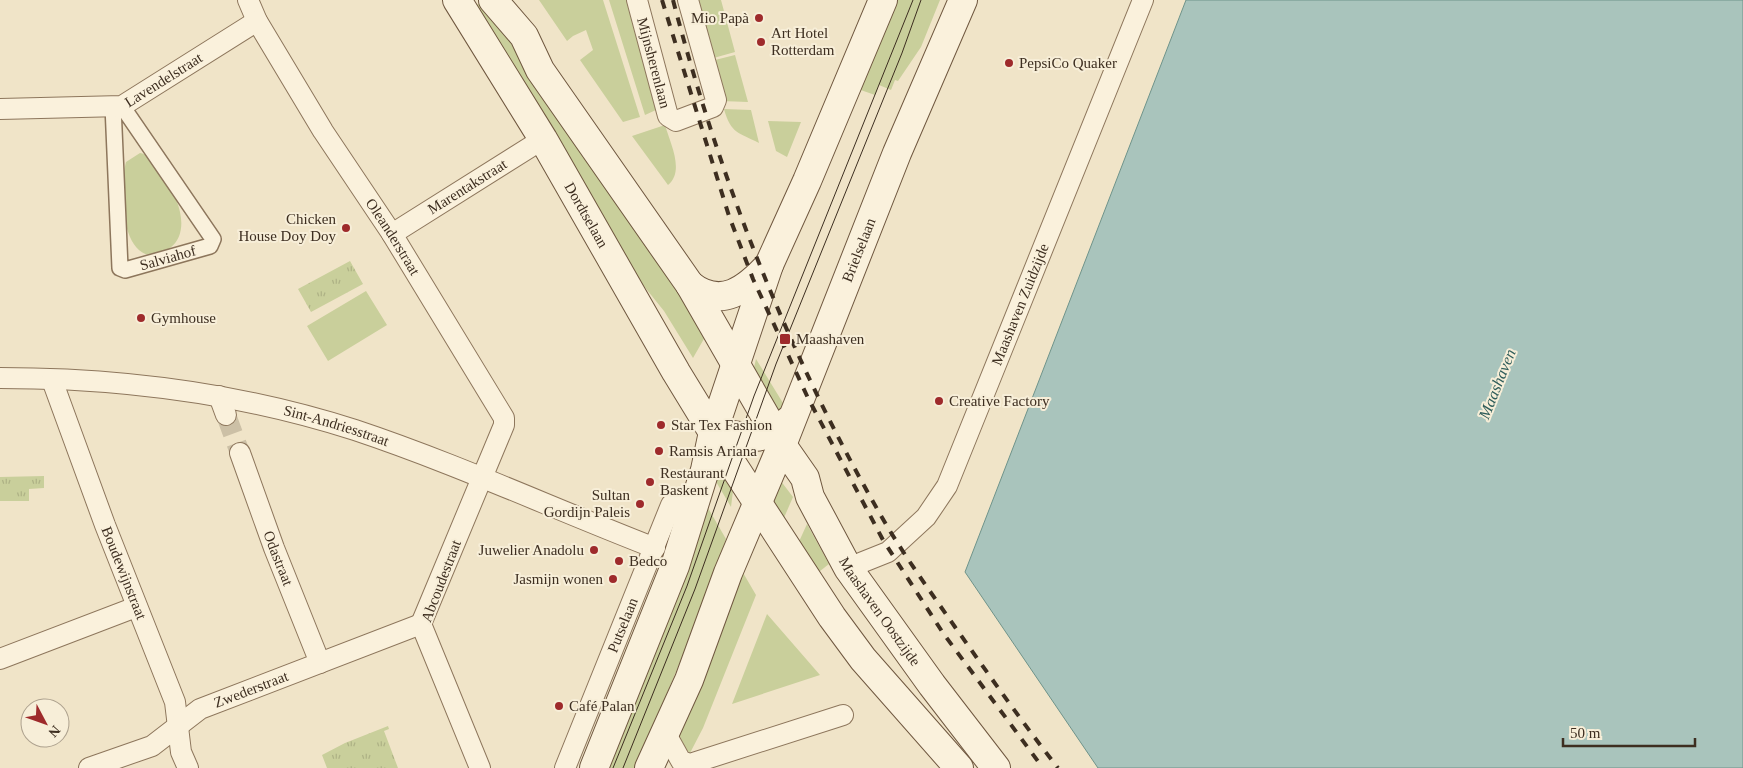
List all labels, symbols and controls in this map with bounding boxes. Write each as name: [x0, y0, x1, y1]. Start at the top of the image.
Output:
place label: Mio Papà: [691, 10, 749, 26]
marker: Mio Papà: [753, 12, 765, 24]
street label: Mijnsherenlaan: [634, 16, 674, 110]
place label: Art Hotel Rotterdam: [771, 25, 835, 58]
marker: Art Hotel Rotterdam: [755, 36, 767, 48]
street label: Lavendelstraat: [122, 49, 206, 110]
place label: PepsiCo Quaker: [1019, 55, 1117, 71]
marker: PepsiCo Quaker: [1003, 57, 1015, 69]
street label: Marentakstraat: [425, 155, 510, 217]
street label: Dordtselaan: [561, 180, 612, 251]
street label: Oleanderstraat: [363, 196, 424, 279]
place label: Chicken House Doy Doy: [239, 211, 336, 244]
street label: Brielselaan: [839, 215, 879, 284]
marker: Chicken House Doy Doy: [340, 222, 352, 234]
street label: Maashaven Zuidzijde: [989, 241, 1052, 368]
street label: Salviahof: [138, 242, 198, 273]
place label: Gymhouse: [151, 310, 216, 326]
marker: Gymhouse: [135, 312, 147, 324]
place label: Maashaven: [796, 331, 865, 347]
marker: Maashaven: [778, 332, 792, 346]
water label: Maashaven: [1475, 347, 1519, 422]
place label: Creative Factory: [949, 393, 1050, 409]
marker: Creative Factory: [933, 395, 945, 407]
street label: Sint-Andriesstraat: [282, 402, 392, 449]
place label: Star Tex Fashion: [671, 417, 773, 433]
marker: Star Tex Fashion: [655, 419, 667, 431]
place label: Ramsis Ariana: [669, 443, 757, 459]
marker: Ramsis Ariana: [653, 445, 665, 457]
place label: Restaurant Baskent: [660, 465, 725, 498]
marker: Restaurant Baskent: [644, 476, 656, 488]
place label: Sultan Gordijn Paleis: [544, 487, 630, 520]
marker: Sultan Gordijn Paleis: [634, 498, 646, 510]
street label: Boudewijnstraat: [98, 524, 150, 622]
street label: Odastraat: [261, 529, 297, 589]
street label: Abcoudestraat: [418, 537, 464, 624]
place label: Juwelier Anadolu: [479, 542, 584, 558]
marker: Juwelier Anadolu: [588, 544, 600, 556]
place label: Bedco: [629, 553, 667, 569]
street label: Maashaven Oostzijde: [836, 554, 924, 669]
marker: Bedco: [613, 555, 625, 567]
place label: Jasmijn wonen: [513, 571, 603, 587]
marker: Jasmijn wonen: [607, 573, 619, 585]
street label: Putselaan: [604, 595, 641, 655]
street label: Zwederstraat: [212, 668, 291, 711]
north arrow: [20, 698, 70, 748]
place label: Café Palan: [569, 698, 635, 714]
marker: Café Palan: [553, 700, 565, 712]
scale bar: [1563, 716, 1696, 748]
text: N: [45, 722, 63, 740]
text: 50 m: [1570, 725, 1601, 741]

